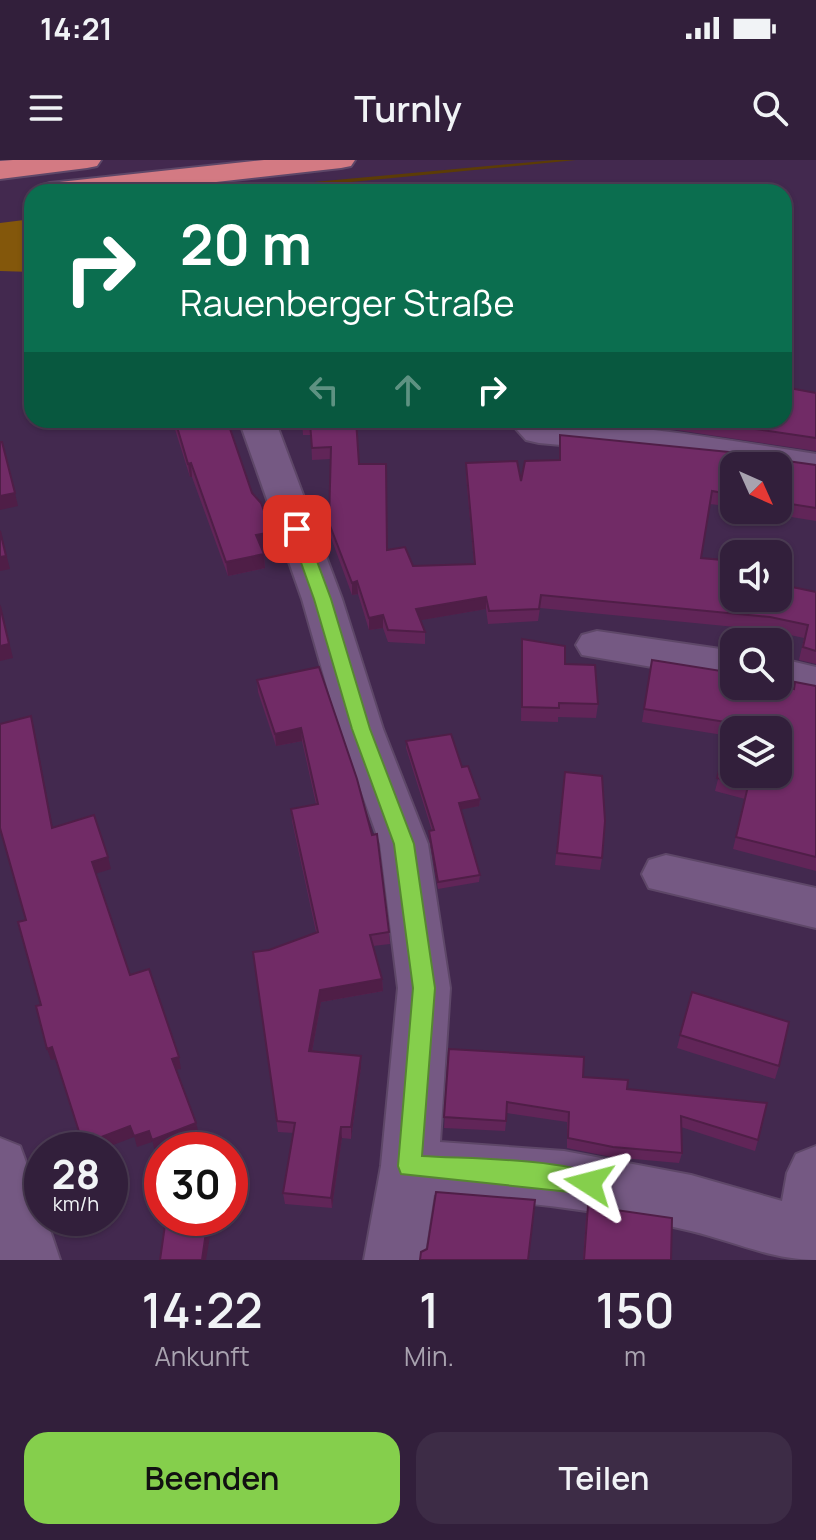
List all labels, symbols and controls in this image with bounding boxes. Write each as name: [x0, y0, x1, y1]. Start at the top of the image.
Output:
text: 14:21: [40, 8, 113, 49]
text: Turnly: [354, 84, 462, 133]
icon: menu: [24, 86, 68, 130]
icon: search: [748, 86, 792, 130]
text: 20 m: [180, 205, 312, 282]
icon: right: [48, 216, 152, 320]
text: Rauenberger Straße: [180, 278, 515, 327]
icon: left: [302, 368, 346, 412]
icon: ahead: [386, 368, 430, 412]
icon: right: [470, 368, 514, 412]
north arrow: [720, 452, 792, 524]
map controls: [720, 452, 792, 788]
pin: [263, 495, 331, 563]
icon: arrive: [275, 507, 319, 551]
button: sound: [720, 540, 792, 612]
button: search: [720, 628, 792, 700]
button: layers: [720, 716, 792, 788]
speed limit sign: 30: [144, 1132, 248, 1236]
position arrow: [547, 1141, 631, 1225]
text: 28: [52, 1146, 100, 1201]
text: km/h: [53, 1190, 99, 1217]
text: 14:22: [141, 1277, 263, 1342]
text: 1: [419, 1277, 439, 1342]
text: 150: [595, 1277, 675, 1342]
text: Ankunft: [154, 1338, 250, 1374]
text: Min.: [404, 1338, 454, 1374]
text: m: [624, 1338, 646, 1374]
button: Beenden: [24, 1432, 400, 1524]
button: Teilen: [416, 1432, 792, 1524]

